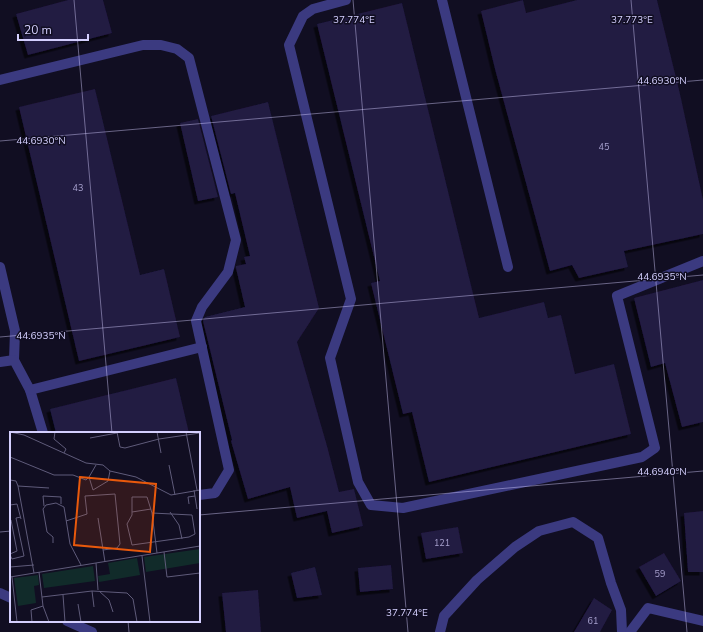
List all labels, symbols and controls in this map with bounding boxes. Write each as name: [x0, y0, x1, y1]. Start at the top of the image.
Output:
text: 37.774°E: [333, 13, 375, 27]
text: 37.773°E: [611, 13, 653, 27]
scale bar: [18, 16, 88, 42]
text: 20 m: [24, 22, 52, 38]
text: 44.6930°N: [637, 74, 687, 88]
text: 44.6930°N: [16, 134, 66, 148]
house number: 45: [599, 141, 609, 153]
house number: 43: [73, 182, 83, 194]
text: 44.6935°N: [637, 270, 687, 284]
text: 44.6935°N: [16, 329, 66, 343]
inset map: [10, 432, 200, 622]
text: 44.6940°N: [637, 465, 687, 479]
house number: 121: [434, 537, 450, 549]
house number: 59: [655, 568, 665, 580]
text: 37.774°E: [386, 606, 428, 620]
house number: 61: [588, 615, 598, 627]

